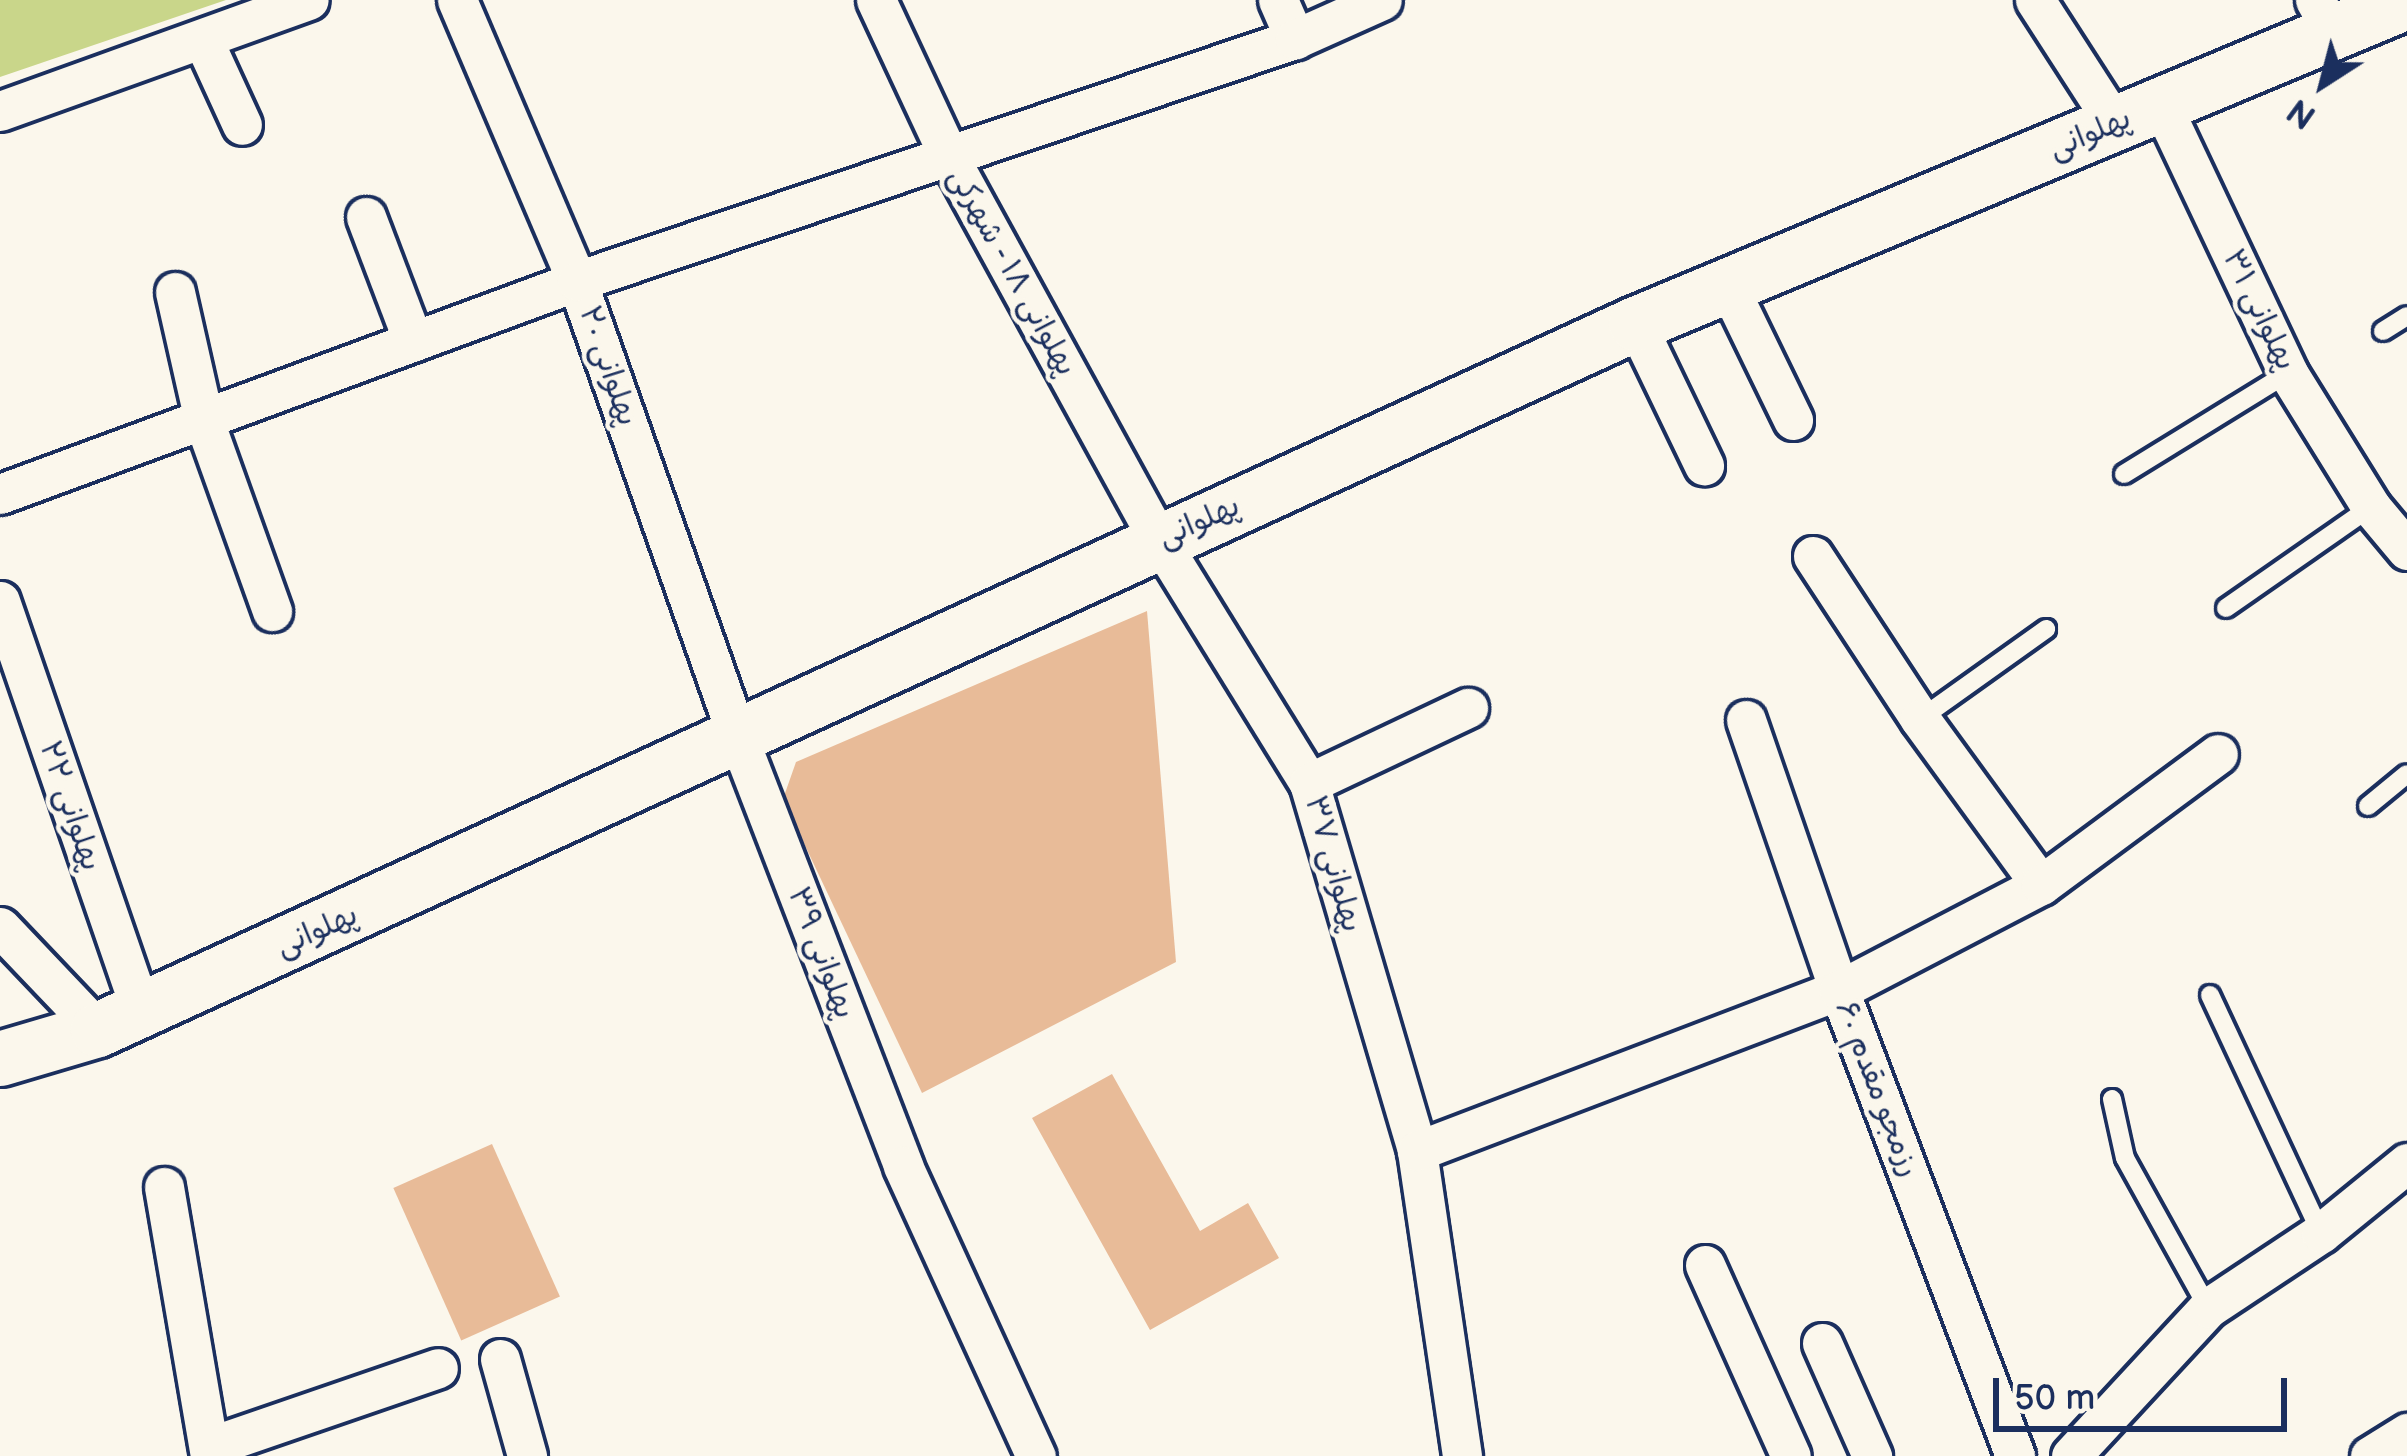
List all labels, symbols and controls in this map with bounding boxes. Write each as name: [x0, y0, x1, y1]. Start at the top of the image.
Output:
north arrow: [2263, 24, 2383, 144]
text: N: [2280, 90, 2324, 137]
street label: پهلوانی: [2043, 101, 2137, 167]
street label: پهلوانی ۱۸ - شهرکی: [939, 161, 1085, 383]
street label: پهلوانی ۳۱: [2214, 244, 2304, 376]
street label: پهلوانی ۲۰: [571, 301, 645, 431]
street label: پهلوانی: [1152, 488, 1246, 556]
street label: پهلوانی ۲۲: [31, 736, 109, 876]
street label: پهلوانی ۳۷: [1296, 792, 1370, 936]
street label: پهلوانی ۳۹: [780, 882, 862, 1024]
street label: پهلوانی: [270, 897, 364, 965]
street label: رزمجو مقدم ۶۰: [1827, 996, 1927, 1182]
scale bar: [1999, 1354, 2293, 1428]
text: 50 m: [2014, 1377, 2095, 1420]

